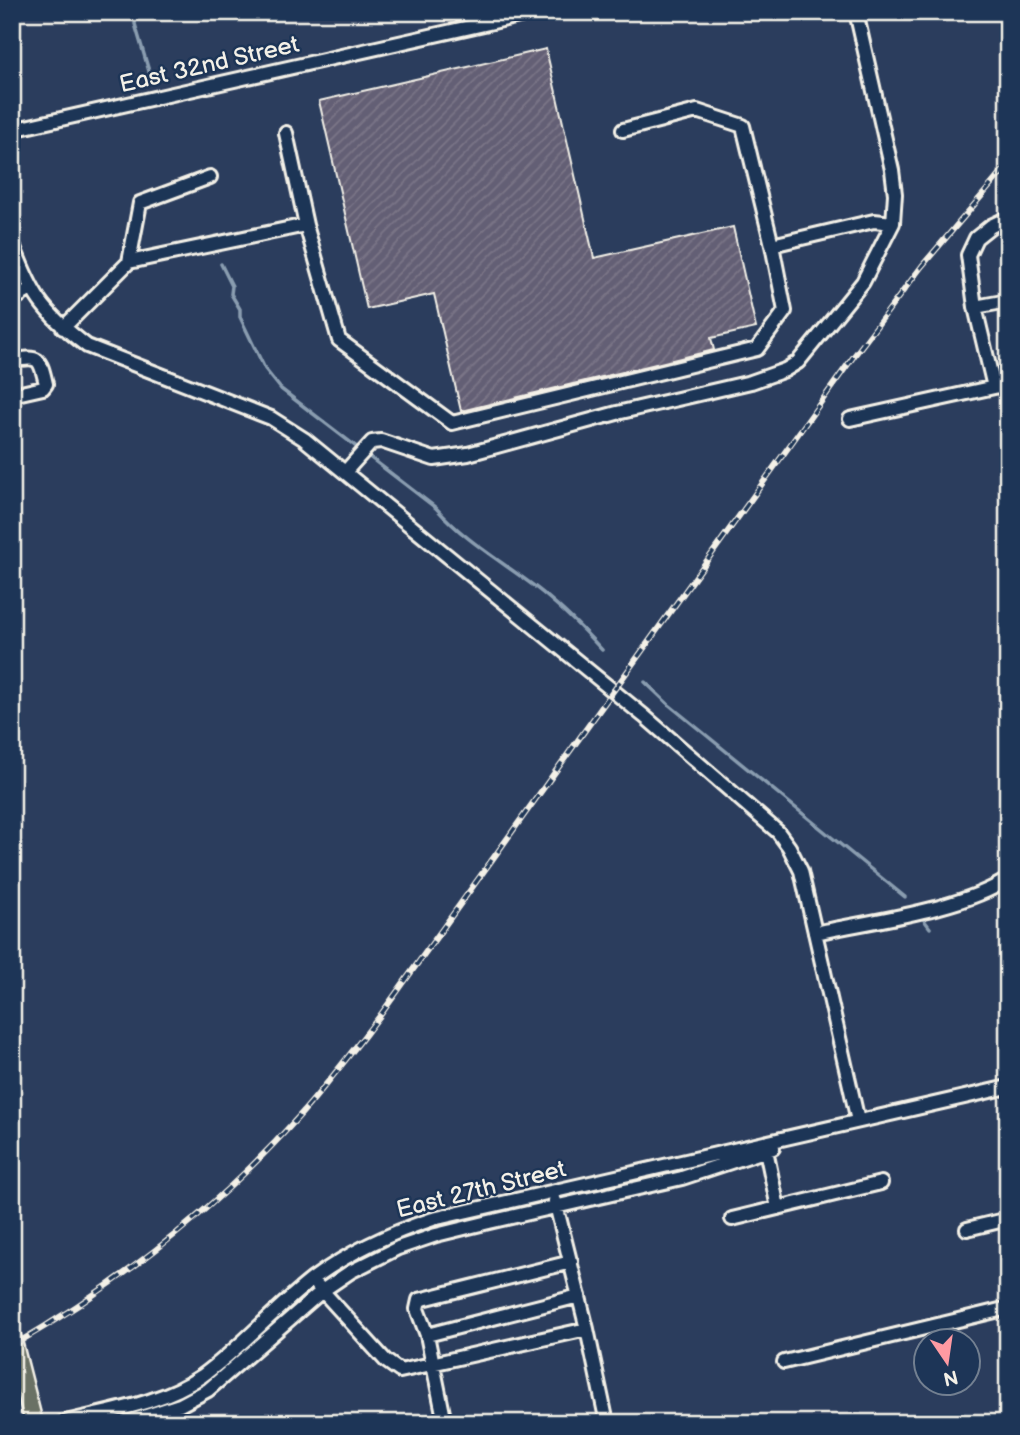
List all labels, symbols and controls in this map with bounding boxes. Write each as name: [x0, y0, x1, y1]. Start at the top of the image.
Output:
street label: East 32nd Street: [117, 30, 302, 99]
street label: East 27th Street: [393, 1154, 569, 1225]
north arrow: [912, 1326, 982, 1396]
text: N: [941, 1364, 960, 1390]

